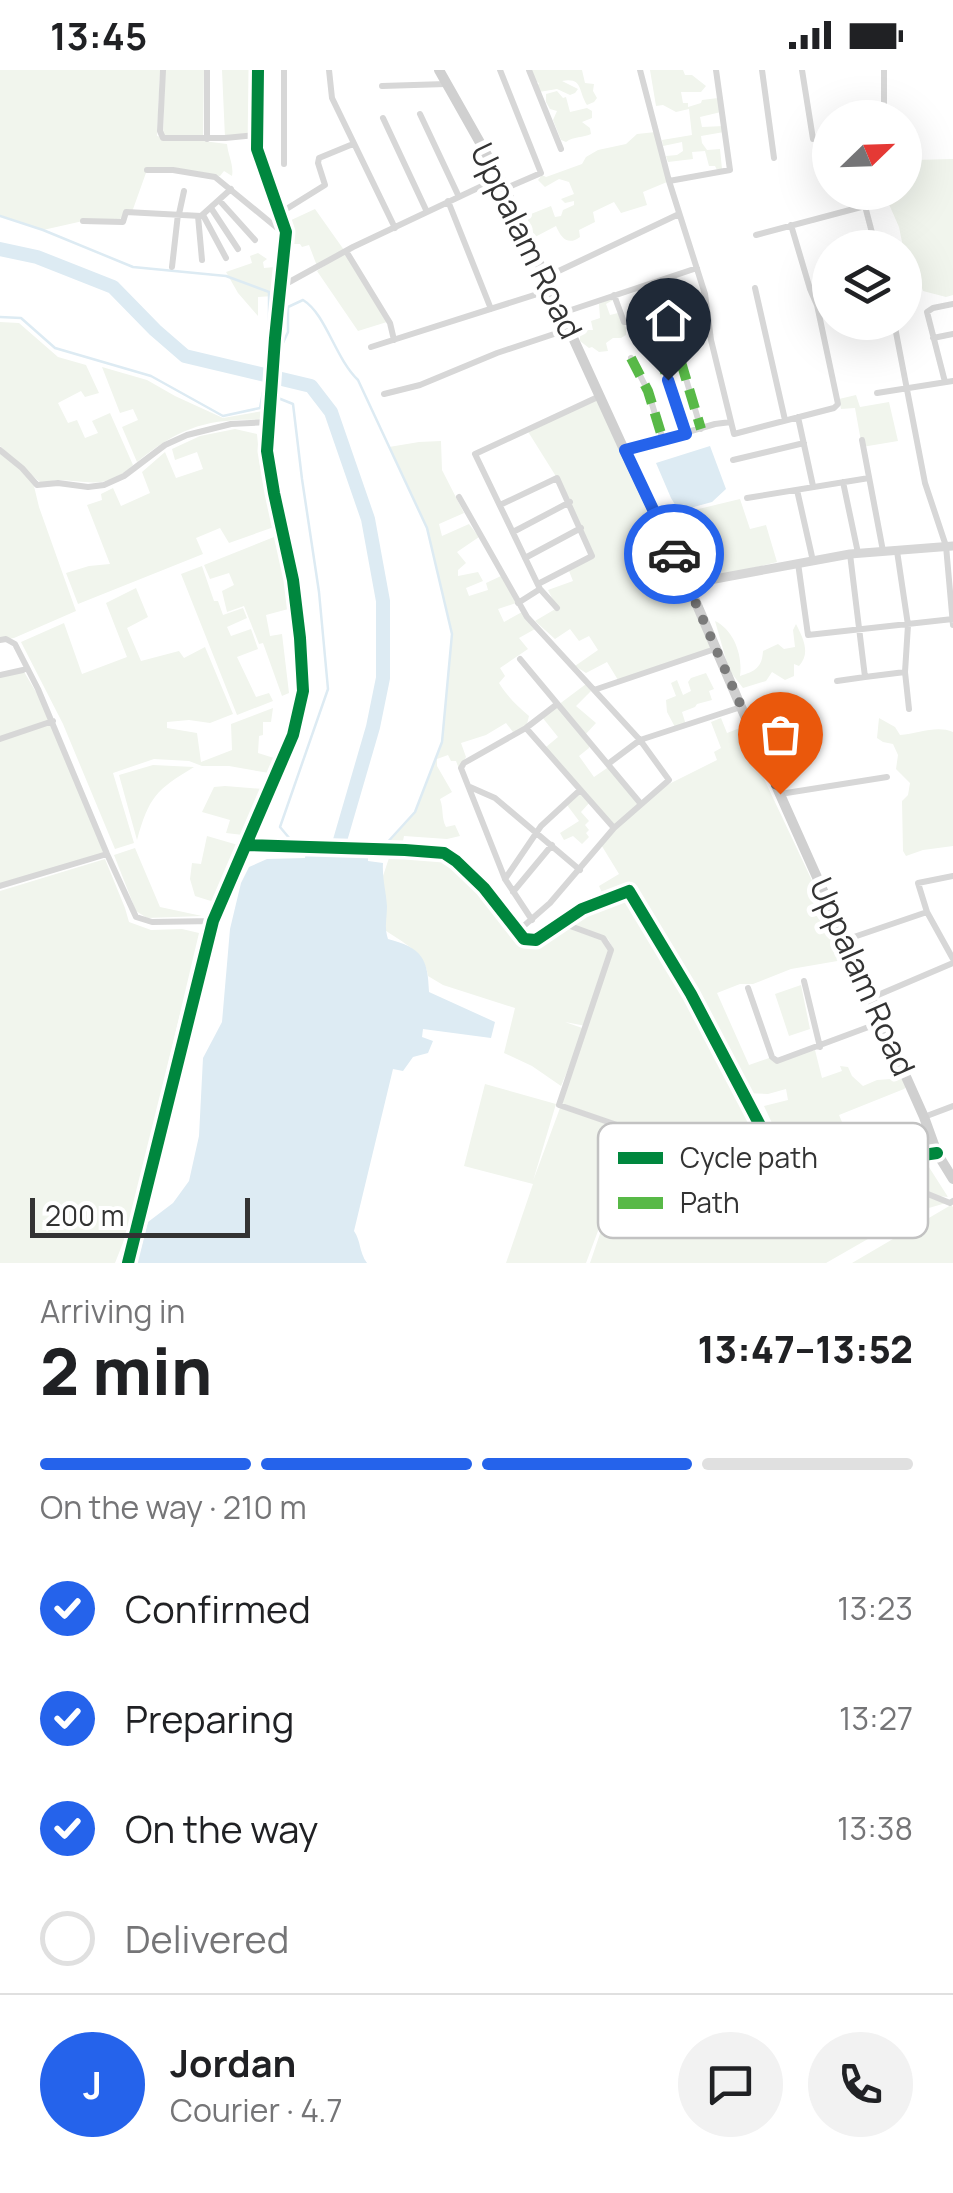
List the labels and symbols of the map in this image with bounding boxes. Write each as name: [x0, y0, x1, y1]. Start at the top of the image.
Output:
north arrow: [812, 100, 922, 210]
street label: Uppalam Road: [460, 135, 593, 346]
pin: [626, 278, 711, 381]
courier: [624, 504, 724, 604]
pin: [738, 692, 823, 795]
street label: Uppalam Road: [800, 870, 926, 1083]
legend: [598, 1123, 928, 1238]
text: Cycle path: [680, 1138, 818, 1176]
text: Path: [680, 1183, 740, 1221]
scale bar: [30, 1193, 250, 1238]

